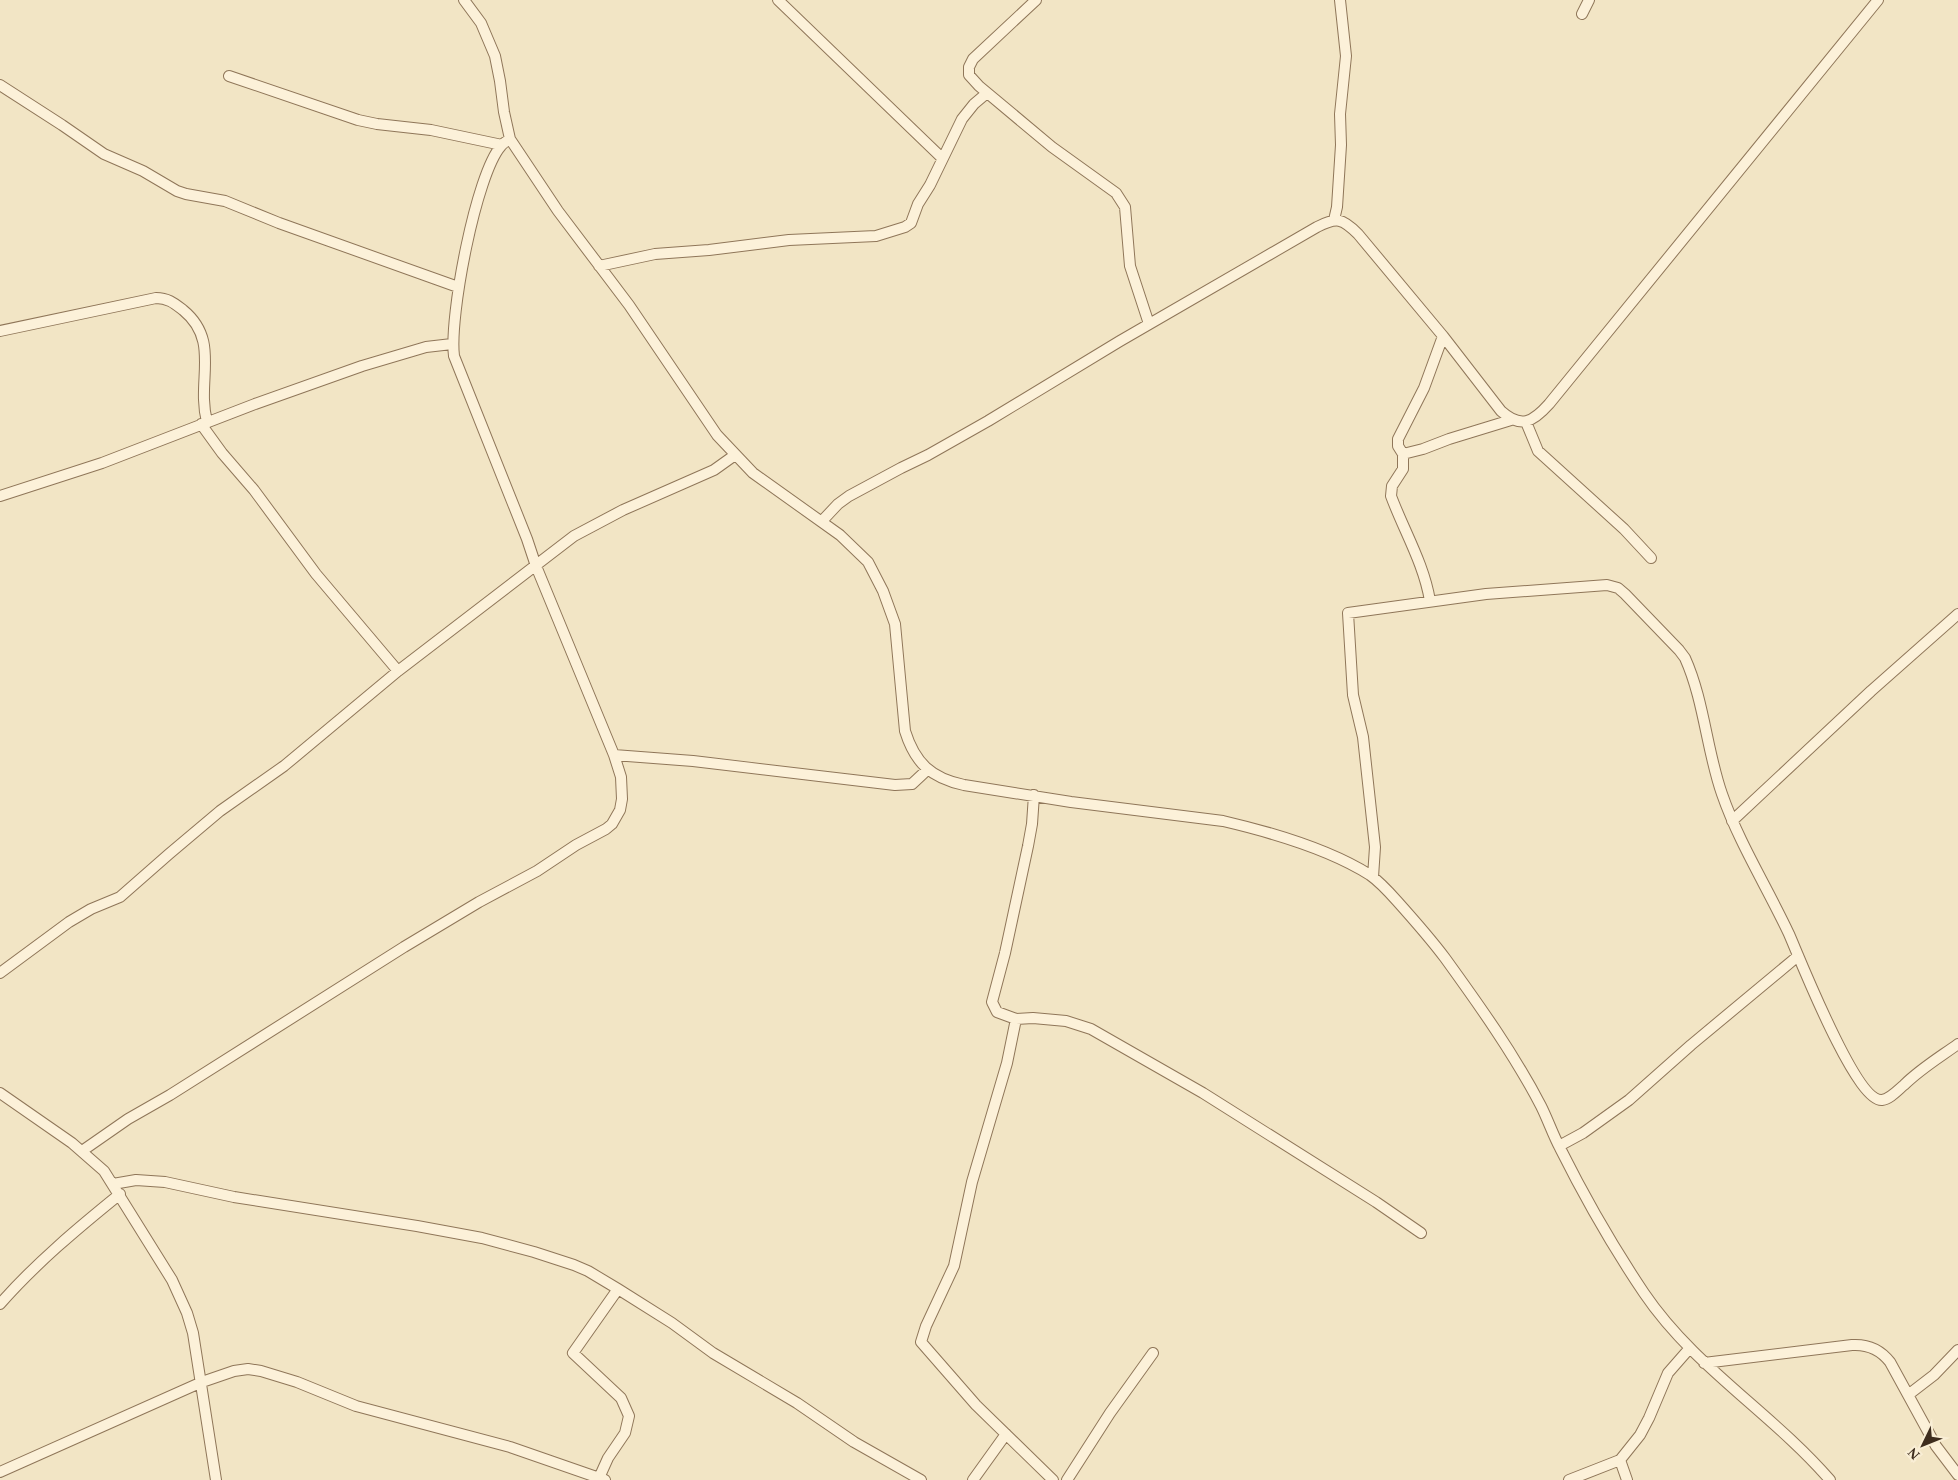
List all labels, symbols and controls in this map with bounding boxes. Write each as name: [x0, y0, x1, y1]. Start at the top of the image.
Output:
north arrow: [1898, 1420, 1948, 1470]
text: N: [1905, 1445, 1923, 1462]

